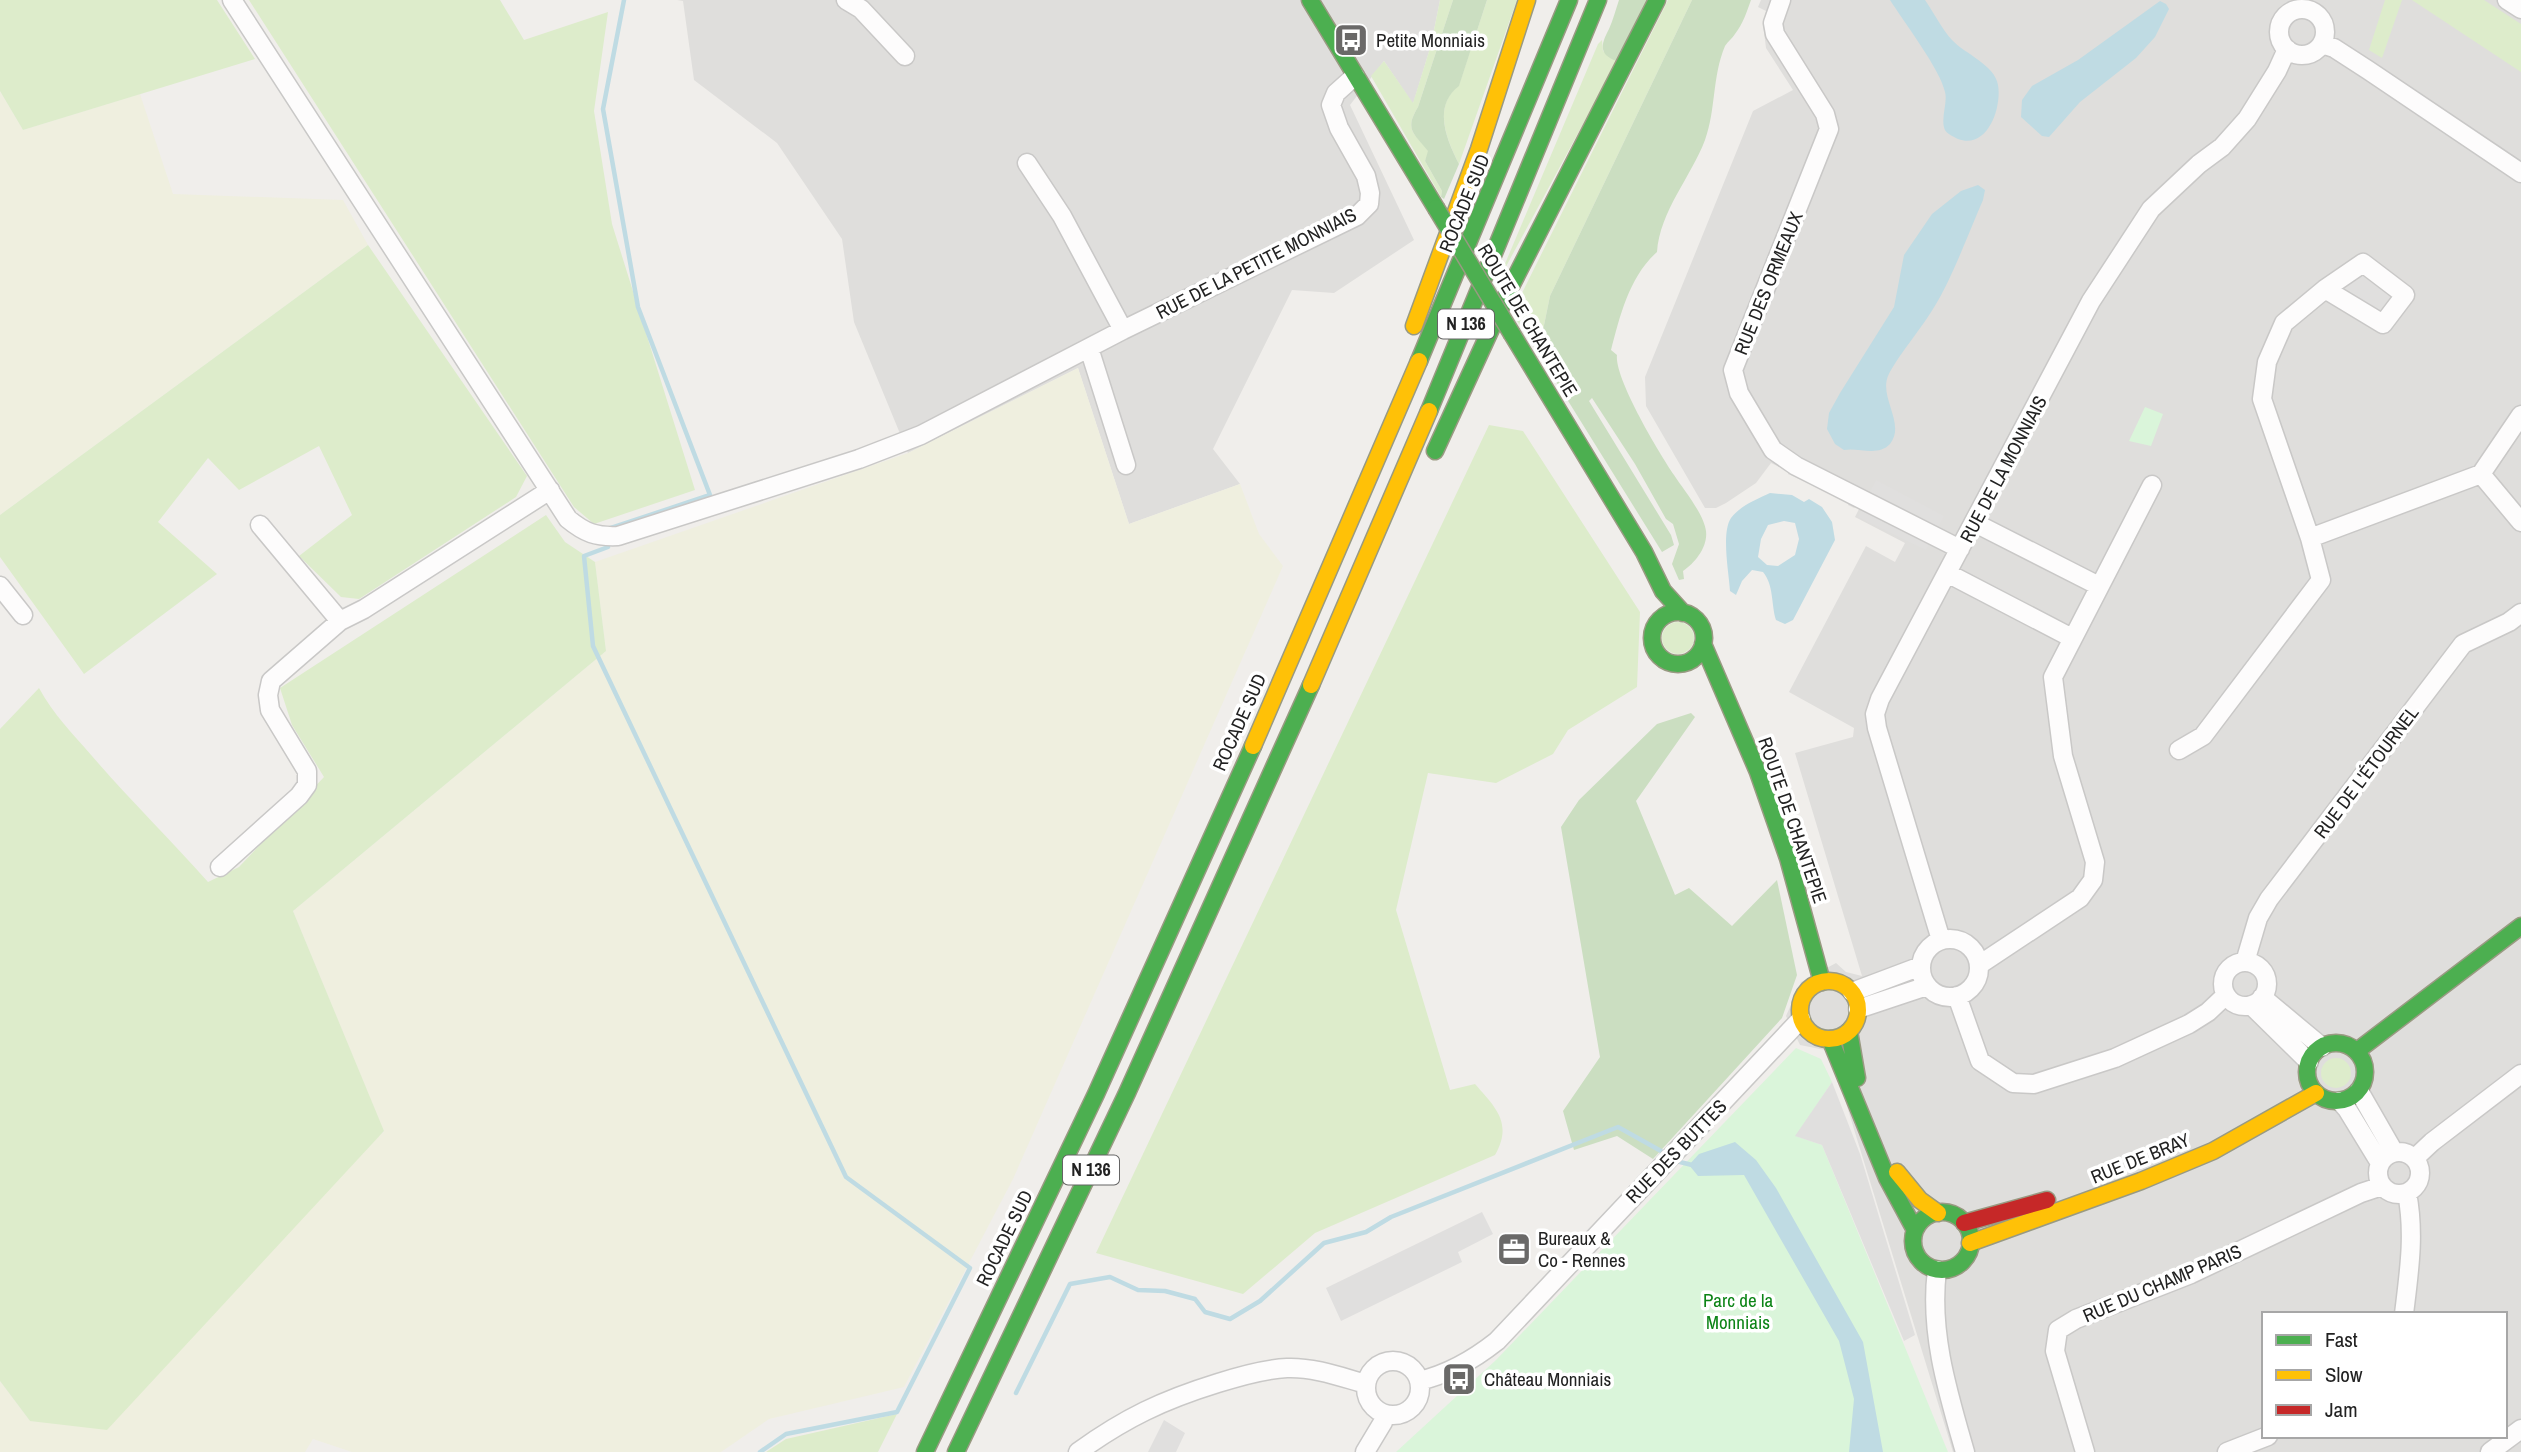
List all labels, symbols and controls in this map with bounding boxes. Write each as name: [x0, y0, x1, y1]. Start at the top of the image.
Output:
bus stop icon: Petite Monniais: [1332, 21, 1370, 59]
place label: Petite Monniais: [1376, 27, 1485, 53]
street label: ROCADE SUD: [1432, 150, 1496, 256]
street label: RUE DE LA PETITE MONNIAIS: [1151, 201, 1361, 325]
street label: RUE DES ORMEAUX: [1727, 207, 1809, 359]
street label: ROUTE DE CHANTEPIE: [1472, 239, 1584, 401]
road number: N 136: [1438, 310, 1494, 338]
street label: RUE DE LA MONNIAIS: [1953, 391, 2053, 547]
street label: ROCADE SUD: [1206, 669, 1272, 775]
street label: RUE DE L'ÉTOURNEL: [2308, 700, 2425, 843]
street label: ROUTE DE CHANTEPIE: [1752, 734, 1834, 906]
street label: RUE DES BUTTES: [1620, 1093, 1732, 1209]
street label: RUE DE BRAY: [2087, 1126, 2194, 1190]
road number: N 136: [1063, 1156, 1119, 1184]
street label: ROCADE SUD: [970, 1186, 1038, 1290]
place label: Bureaux & Co - Rennes: [1538, 1225, 1626, 1273]
office icon: Bureaux & Co - Rennes: [1495, 1230, 1533, 1268]
street label: RUE DU CHAMP PARIS: [2079, 1238, 2245, 1328]
park label: Parc de la Monniais: [1703, 1287, 1773, 1335]
legend: [2262, 1312, 2507, 1438]
text: Fast: [2325, 1325, 2358, 1354]
bus stop icon: Château Monniais: [1440, 1360, 1478, 1398]
text: Slow: [2325, 1360, 2363, 1389]
place label: Château Monniais: [1484, 1366, 1612, 1392]
text: Jam: [2325, 1395, 2358, 1424]

